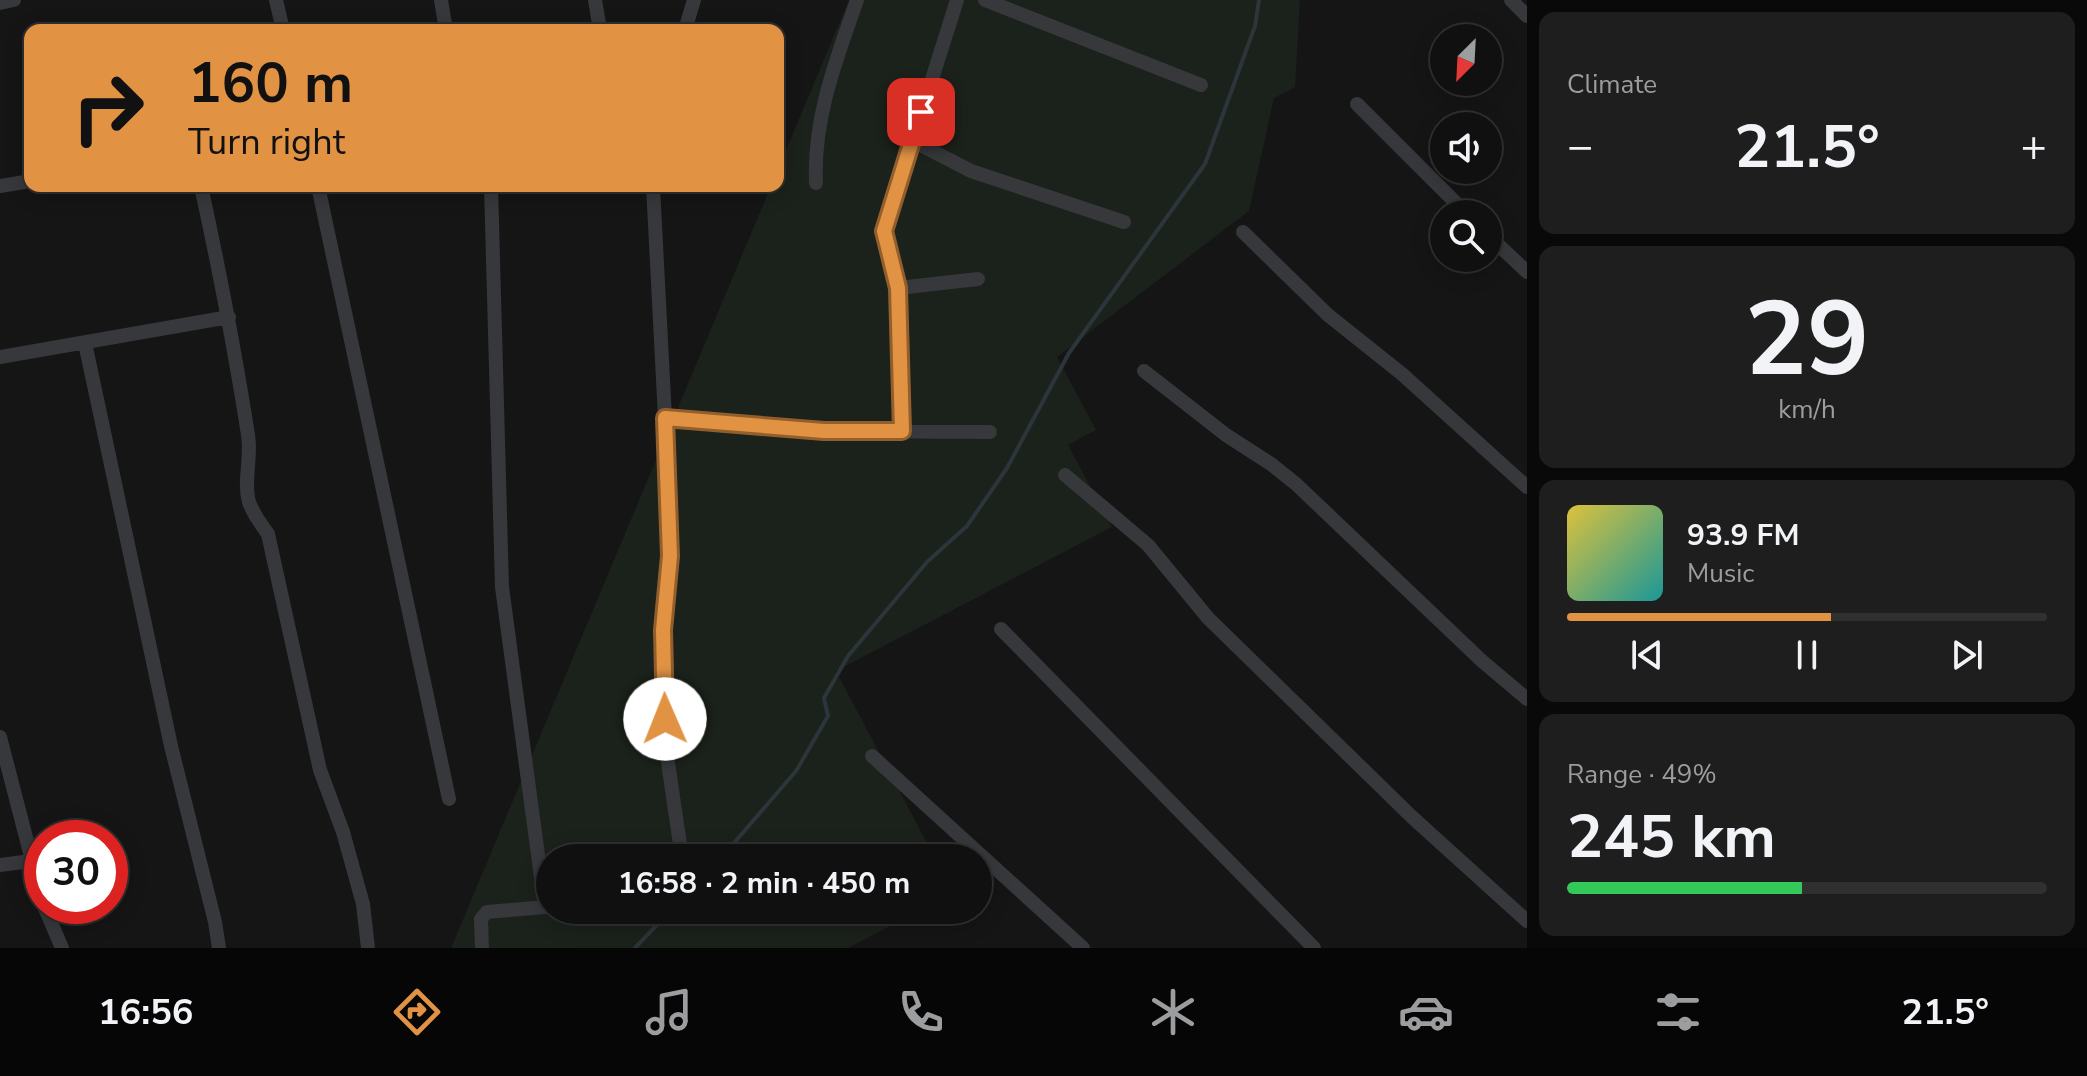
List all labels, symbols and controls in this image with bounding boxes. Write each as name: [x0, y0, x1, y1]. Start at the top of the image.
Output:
north arrow: [1430, 24, 1502, 96]
map controls: [1430, 24, 1502, 272]
text: 160 m: [188, 45, 353, 122]
icon: right: [56, 56, 160, 160]
text: Climate: [1567, 67, 1657, 102]
pin: [887, 78, 955, 146]
icon: arrive: [899, 90, 943, 134]
text: 21.5°: [1734, 106, 1880, 188]
button: sound: [1430, 112, 1502, 184]
text: −: [1567, 117, 1593, 177]
text: +: [2021, 117, 2047, 177]
text: Turn right: [188, 118, 345, 167]
button: search: [1430, 200, 1502, 272]
text: 29: [1745, 269, 1869, 411]
text: km/h: [1778, 392, 1836, 427]
text: 93.9 FM: [1687, 515, 1799, 556]
text: Music: [1687, 556, 1754, 591]
icon: previous: [1625, 633, 1669, 677]
icon: pause: [1785, 633, 1829, 677]
icon: next: [1945, 633, 1989, 677]
position arrow: [623, 677, 707, 761]
text: Range · 49%: [1567, 757, 1717, 792]
text: 245 km: [1567, 796, 1776, 878]
speed limit sign: 30: [24, 820, 128, 924]
text: 16:58 · 2 min · 450 m: [618, 863, 910, 904]
icon: directions: [389, 984, 445, 1040]
icon: music: [641, 984, 697, 1040]
icon: phone: [893, 984, 949, 1040]
icon: climate: [1145, 984, 1201, 1040]
icon: car: [1398, 984, 1454, 1040]
icon: filters: [1650, 984, 1706, 1040]
text: 16:56: [98, 988, 193, 1037]
text: 21.5°: [1902, 988, 1989, 1037]

